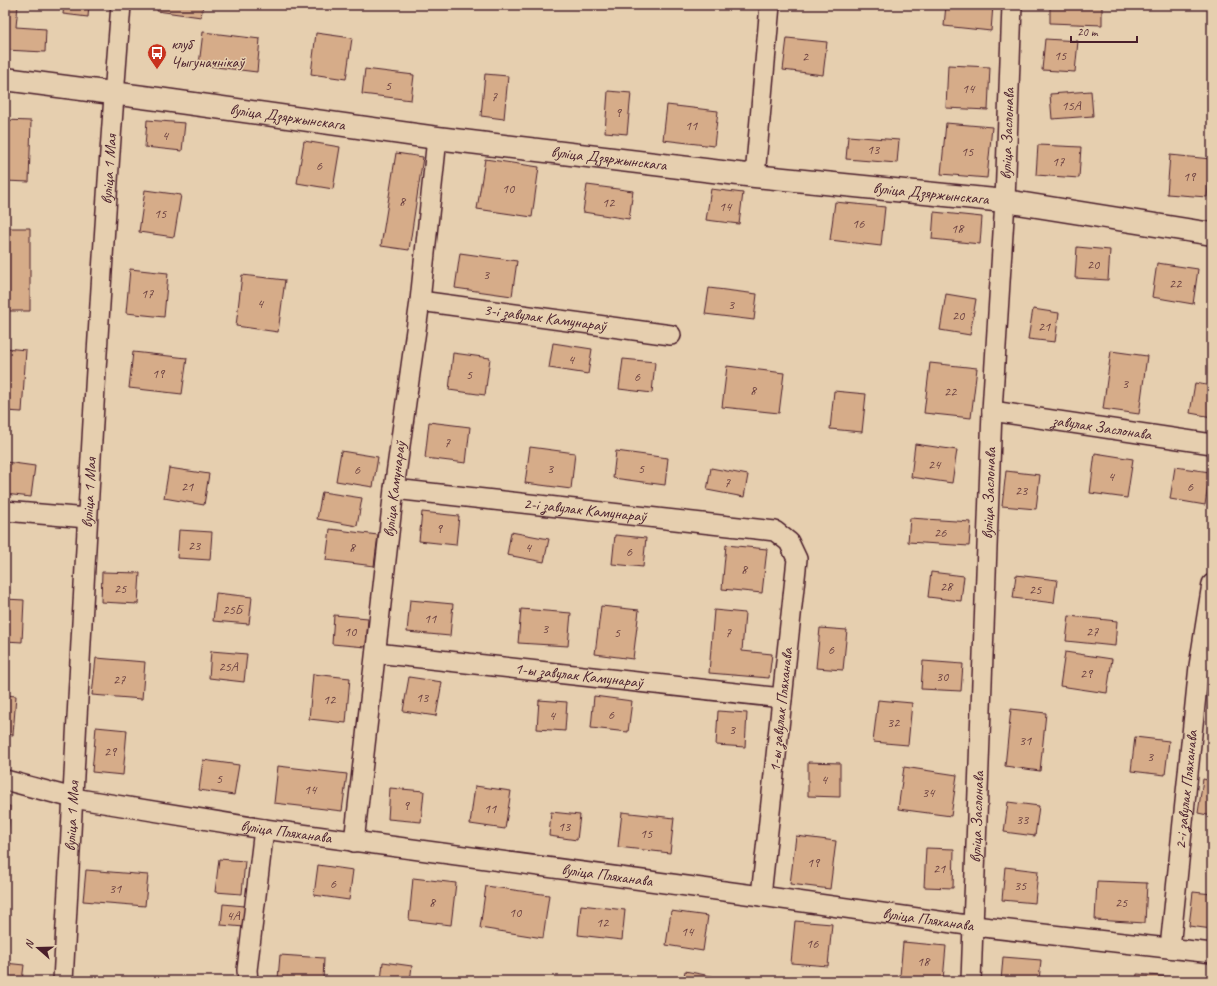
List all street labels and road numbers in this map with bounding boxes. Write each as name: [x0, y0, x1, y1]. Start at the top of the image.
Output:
street label: вуліца Заслонава: [996, 86, 1019, 180]
street label: вуліца Дзяржынскага: [229, 99, 348, 135]
street label: вуліца 1 Мая: [96, 133, 121, 205]
street label: вуліца Дзяржынскага: [550, 142, 669, 176]
street label: вуліца Дзяржынскага: [872, 178, 991, 209]
street label: 3-і завулак Камунараў: [482, 300, 609, 336]
street label: завулак Заслонава: [1049, 410, 1154, 445]
street label: вуліца Камунараў: [379, 439, 411, 538]
street label: вуліца Заслонава: [977, 446, 1001, 539]
street label: вуліца 1 Мая: [77, 456, 101, 528]
street label: 2-і завулак Камунараў: [522, 493, 648, 527]
street label: 1-ы завулак Пляханава: [765, 646, 798, 773]
street label: 1-ы завулак Камунараў: [514, 658, 645, 693]
street label: 2-і завулак Пляханава: [1170, 729, 1202, 850]
street label: вуліца Заслонава: [965, 769, 989, 863]
street label: вуліца 1 Мая: [60, 780, 84, 852]
street label: вуліца Пляханава: [239, 815, 334, 848]
street label: вуліца Пляханава: [560, 859, 655, 891]
street label: вуліца Пляханава: [881, 903, 976, 936]

